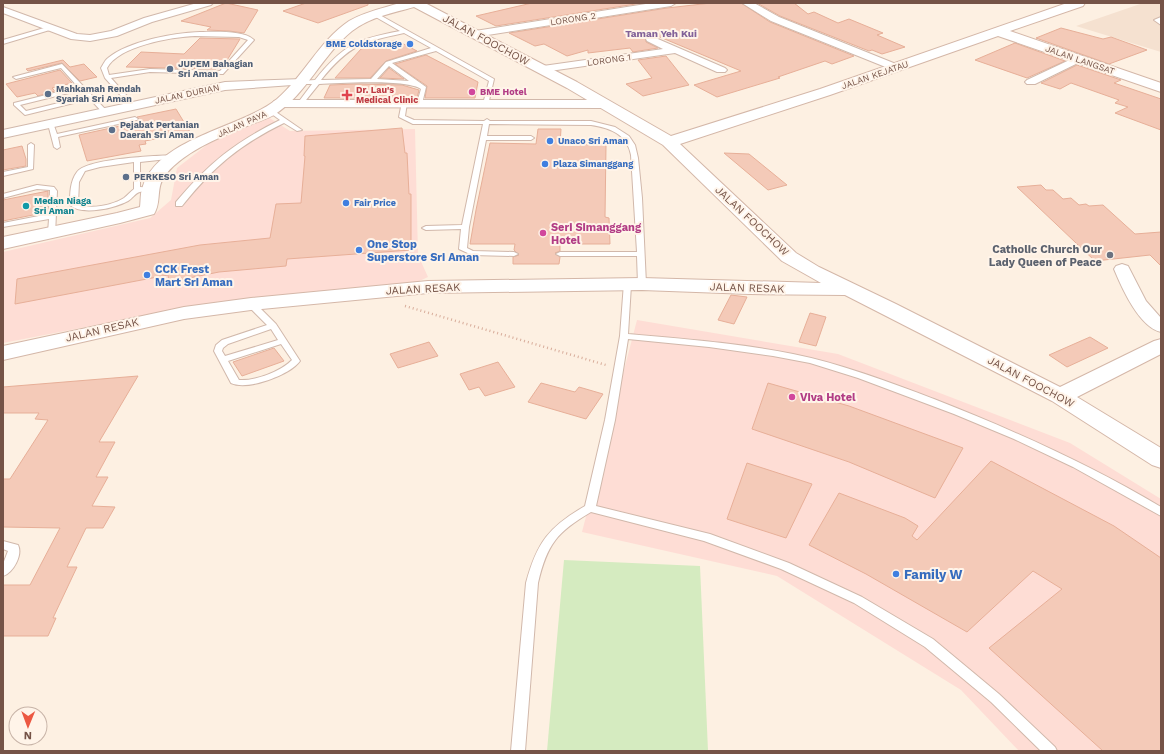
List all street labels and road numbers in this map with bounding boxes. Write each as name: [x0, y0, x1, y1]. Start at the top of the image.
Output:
street label: LORONG 2: [549, 10, 597, 28]
street label: JALAN FOOCHOW: [440, 12, 532, 69]
street label: JALAN LANGSAT: [1044, 43, 1116, 77]
street label: LORONG 1: [586, 52, 632, 68]
street label: JALAN KEJATAU: [840, 59, 910, 91]
street label: JALAN DURIAN: [154, 82, 220, 106]
street label: JALAN PAYA: [216, 109, 268, 139]
street label: JALAN FOOCHOW: [712, 183, 792, 259]
street label: JALAN RESAK: [709, 280, 785, 296]
street label: JALAN RESAK: [385, 281, 461, 297]
street label: JALAN RESAK: [64, 315, 140, 345]
street label: JALAN FOOCHOW: [985, 354, 1077, 411]

